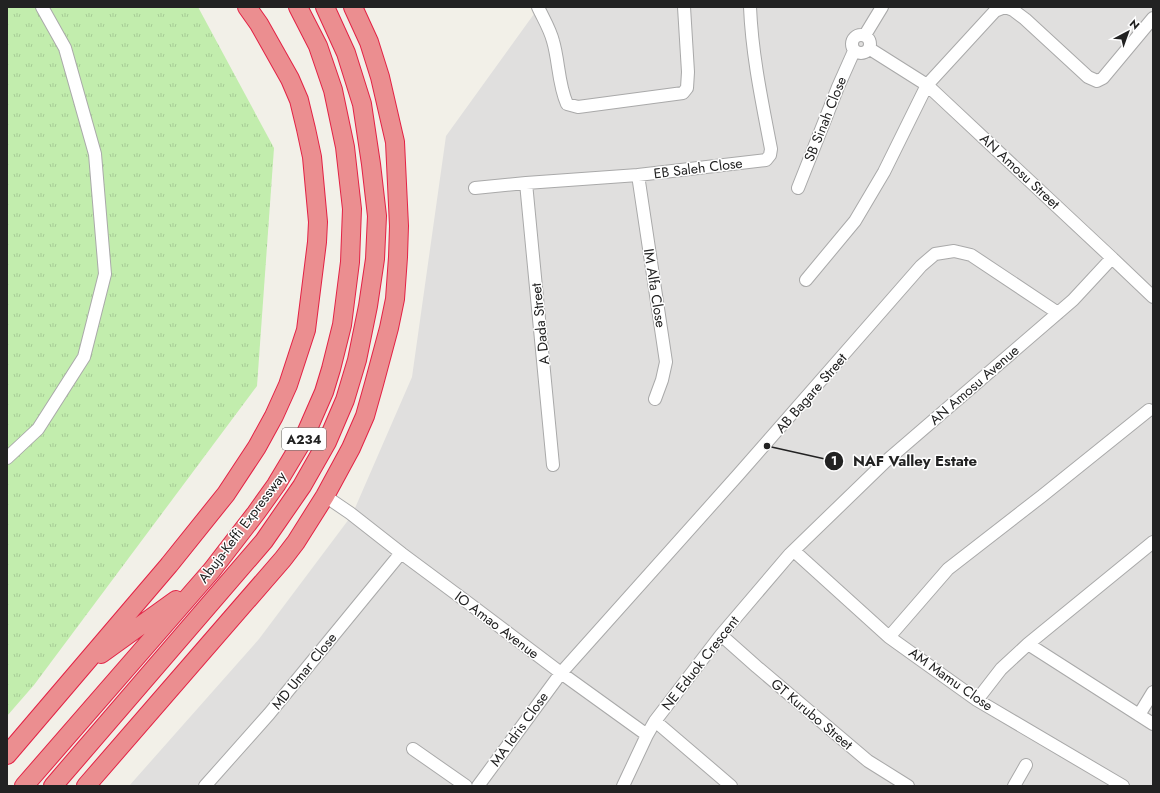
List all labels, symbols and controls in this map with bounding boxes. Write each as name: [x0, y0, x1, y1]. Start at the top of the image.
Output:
north arrow: [1108, 12, 1148, 52]
text: N: [1126, 16, 1143, 33]
street label: SB Sinah Close: [799, 74, 851, 164]
street label: AN Amosu Street: [976, 129, 1065, 214]
street label: EB Saleh Close: [652, 153, 744, 183]
street label: IM Alfa Close: [639, 247, 671, 329]
street label: A Dada Street: [526, 282, 554, 366]
street label: AN Amosu Avenue: [925, 340, 1023, 430]
street label: AB Bagare Street: [771, 348, 852, 437]
road number: A234: [282, 428, 326, 450]
callout: NAF Valley Estate: [824, 448, 985, 475]
text: NAF Valley Estate: [853, 450, 978, 472]
text: 1: [831, 452, 837, 470]
street label: Abuja-Keffi Expressway: [193, 466, 291, 587]
street label: IO Amao Avenue: [451, 587, 543, 663]
street label: NE Eduok Crescent: [657, 611, 744, 715]
street label: MD Umar Close: [267, 628, 341, 714]
street label: AM Mamu Close: [905, 643, 997, 715]
street label: GT Kurubo Street: [767, 674, 858, 755]
street label: MA Idris Close: [485, 688, 553, 770]

